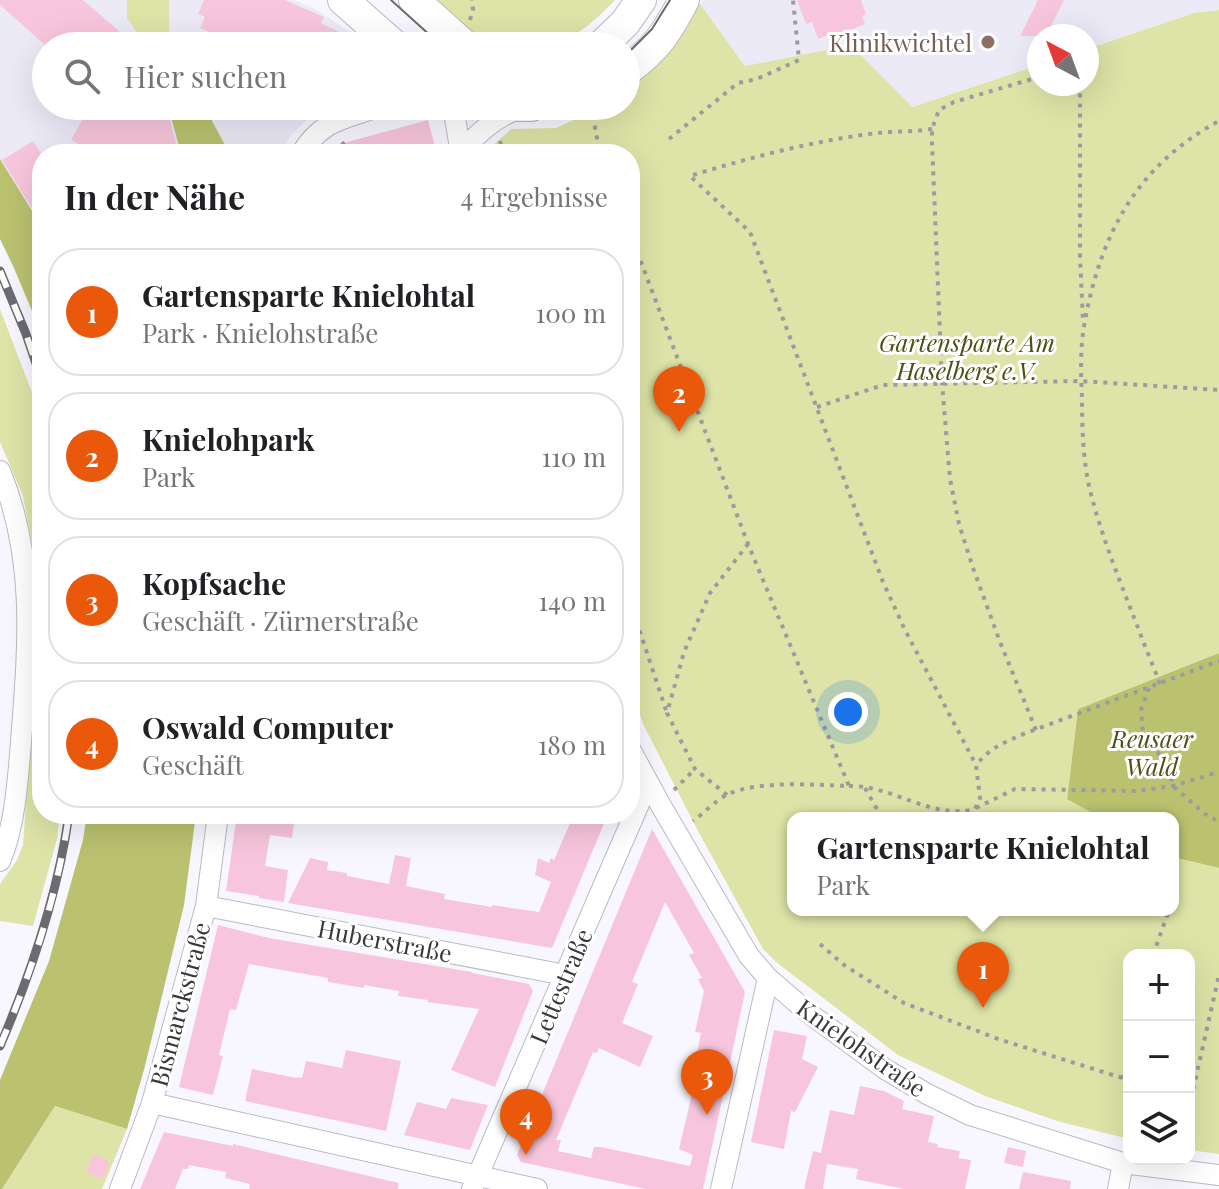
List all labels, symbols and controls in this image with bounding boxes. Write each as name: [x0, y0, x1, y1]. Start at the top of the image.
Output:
north arrow: [1027, 24, 1099, 96]
place label: Klinikwichtel: [829, 26, 972, 58]
search box: [32, 32, 640, 120]
marker: Klinikwichtel: [979, 33, 997, 51]
icon: search: [60, 54, 104, 98]
text: Hier suchen: [124, 56, 287, 96]
text: In der Nähe: [64, 173, 245, 219]
text: 4 Ergebnisse: [460, 179, 608, 214]
text: Gartensparte Knielohtal: [142, 275, 475, 315]
text: 1: [87, 295, 97, 330]
text: 100 m: [536, 295, 606, 330]
text: Park · Knielohstraße: [142, 315, 378, 350]
park label: Gartensparte Am Haselberg e.V.: [879, 326, 1055, 386]
pin: 2: [653, 366, 705, 432]
text: Knielohpark: [142, 419, 315, 459]
text: 2: [85, 439, 99, 474]
text: 110 m: [542, 439, 606, 474]
text: Park: [142, 459, 195, 494]
text: Kopfsache: [142, 563, 286, 603]
text: 3: [86, 583, 98, 618]
text: 140 m: [538, 583, 606, 618]
text: Geschäft · Zürnerstraße: [142, 603, 419, 638]
your location: [828, 692, 868, 732]
text: Oswald Computer: [142, 707, 393, 747]
park label: Reusaer Wald: [1110, 722, 1194, 782]
text: 4: [85, 727, 99, 762]
text: 180 m: [538, 727, 606, 762]
text: Geschäft: [142, 747, 244, 782]
popup: [787, 812, 1179, 916]
text: Gartensparte Knielohtal: [816, 827, 1150, 867]
text: Park: [816, 867, 870, 902]
street label: Huberstraße: [315, 911, 455, 969]
street label: Bismarckstraße: [142, 918, 216, 1090]
street label: Lettestraße: [521, 923, 599, 1049]
pin: 1: [957, 942, 1009, 1008]
map controls: [1123, 949, 1195, 1165]
button: +: [1123, 949, 1195, 1021]
street label: Knielohstraße: [791, 991, 933, 1103]
button: −: [1123, 1021, 1195, 1093]
pin: 3: [681, 1049, 733, 1115]
pin: 4: [500, 1089, 552, 1155]
button: layers: [1123, 1093, 1195, 1165]

